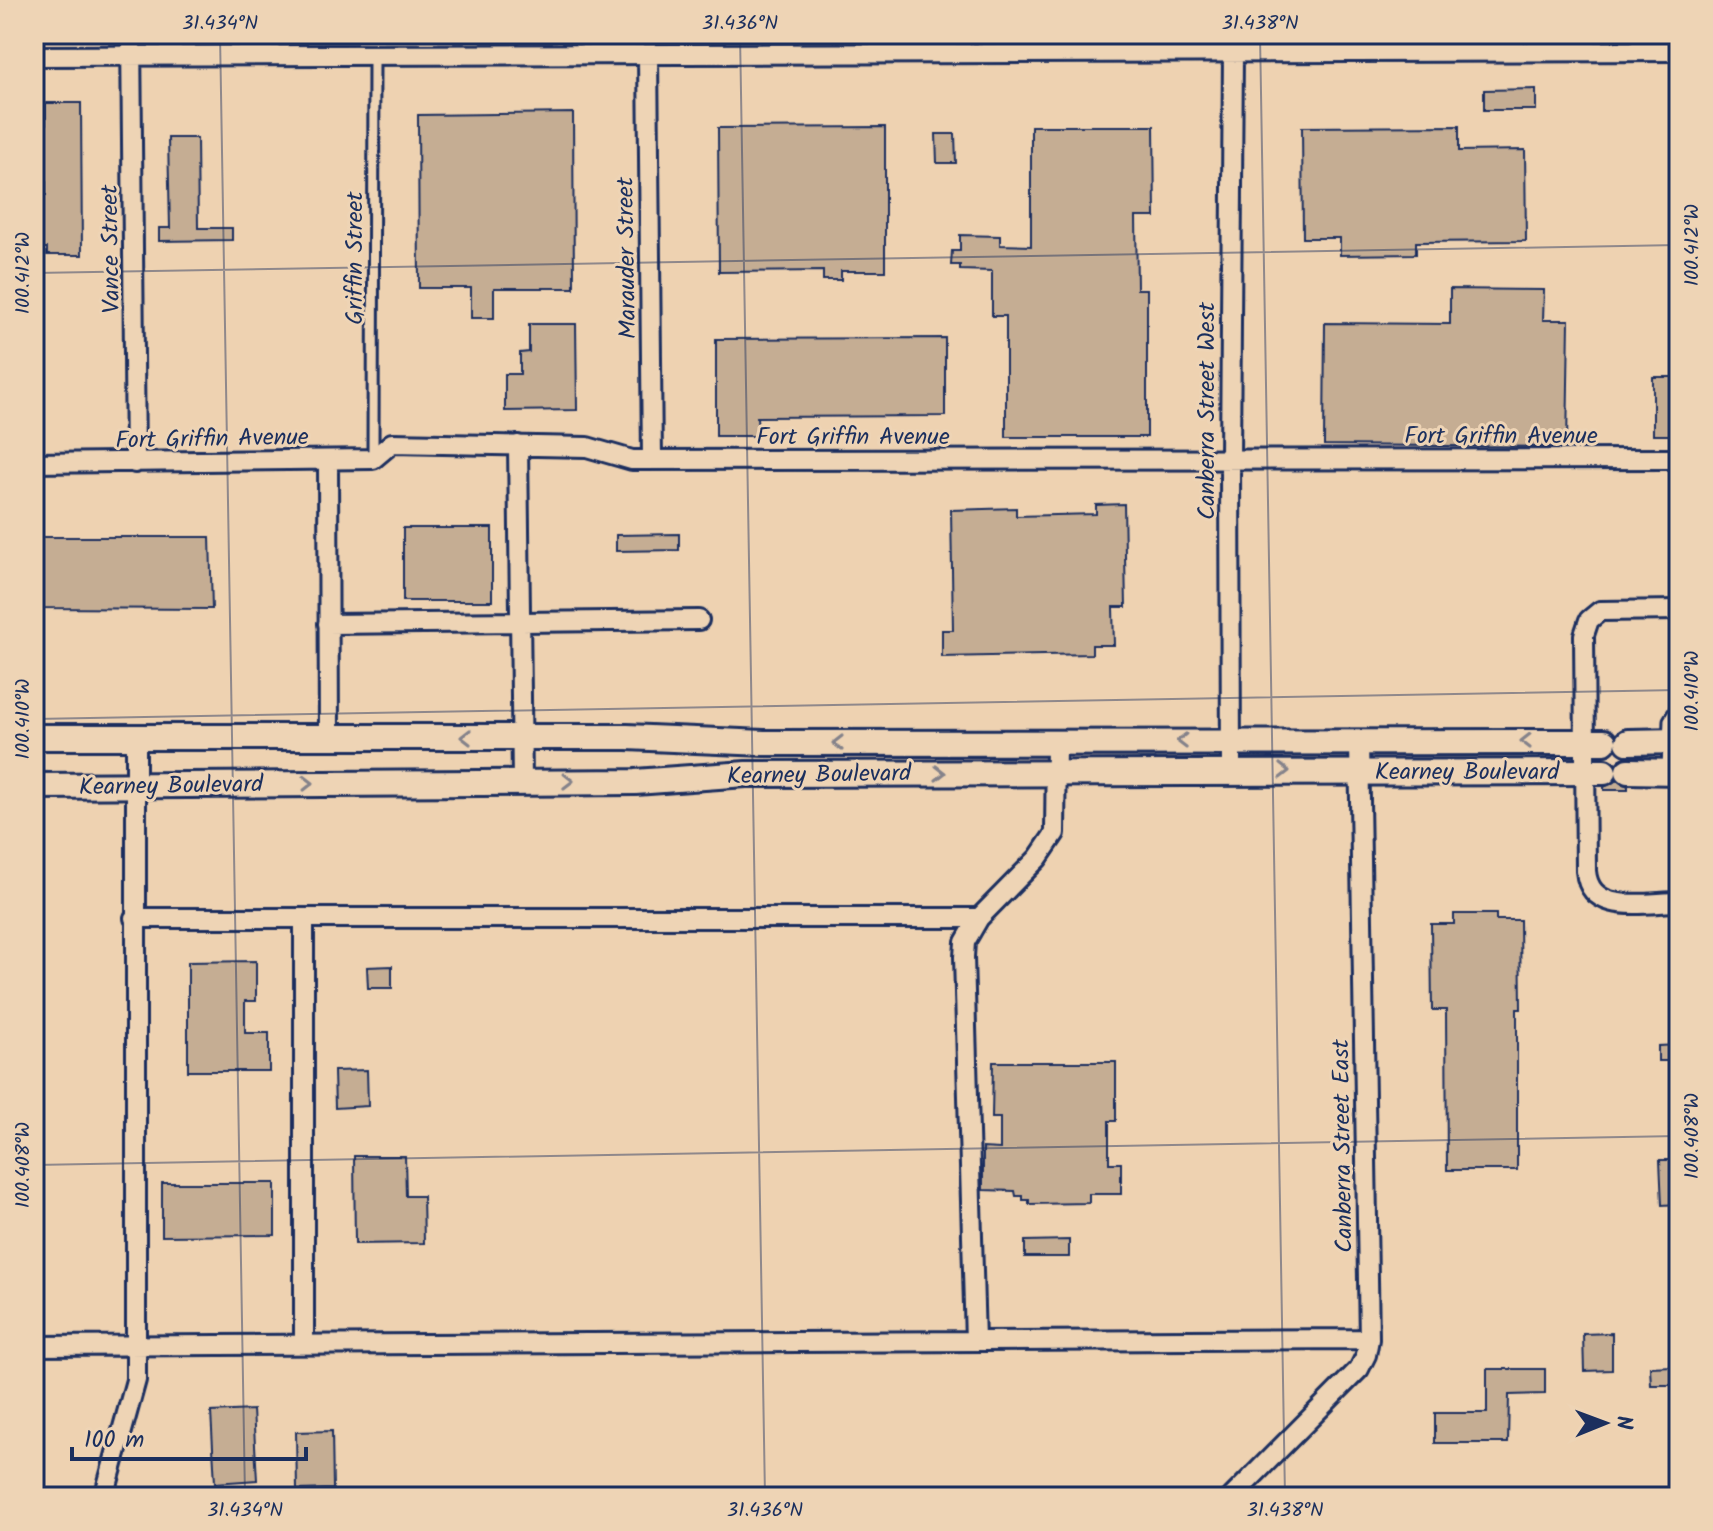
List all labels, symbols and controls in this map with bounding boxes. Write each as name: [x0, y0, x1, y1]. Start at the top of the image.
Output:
text: 31.434°N: [182, 8, 258, 40]
text: 31.436°N: [702, 8, 778, 40]
text: 31.438°N: [1221, 8, 1299, 40]
street label: Marauder Street: [607, 176, 648, 339]
street label: Vance Street: [91, 184, 132, 314]
street label: Griffin Street: [336, 191, 375, 325]
text: 100.412°W: [1677, 204, 1709, 286]
text: 100.412°W: [8, 232, 40, 314]
street label: Canberra Street West: [1188, 301, 1227, 520]
street label: Fort Griffin Avenue: [1404, 417, 1598, 456]
street label: Fort Griffin Avenue: [115, 418, 309, 461]
street label: Fort Griffin Avenue: [756, 418, 950, 457]
text: 100.410°W: [1677, 651, 1709, 731]
text: 100.410°W: [8, 679, 40, 759]
one-way arrow: [459, 728, 472, 746]
one-way arrow: [1175, 732, 1188, 750]
one-way arrow: [1519, 732, 1532, 750]
one-way arrow: [831, 734, 844, 752]
street label: Kearney Boulevard: [1375, 753, 1560, 792]
street label: Kearney Boulevard: [727, 754, 913, 797]
one-way arrow: [1278, 762, 1291, 780]
one-way arrow: [934, 764, 947, 782]
street label: Kearney Boulevard: [79, 765, 265, 808]
one-way arrow: [562, 772, 575, 790]
one-way arrow: [302, 774, 315, 792]
street label: Canberra Street East: [1322, 1038, 1365, 1253]
text: 100.408°W: [1677, 1093, 1709, 1179]
text: 100.408°W: [8, 1122, 40, 1208]
north arrow: [1565, 1383, 1645, 1463]
scale bar: [72, 1411, 306, 1461]
text: N: [1605, 1415, 1640, 1430]
text: 100 m: [84, 1421, 144, 1460]
text: 31.434°N: [207, 1495, 283, 1527]
text: 31.436°N: [727, 1495, 803, 1527]
text: 31.438°N: [1246, 1495, 1324, 1527]

